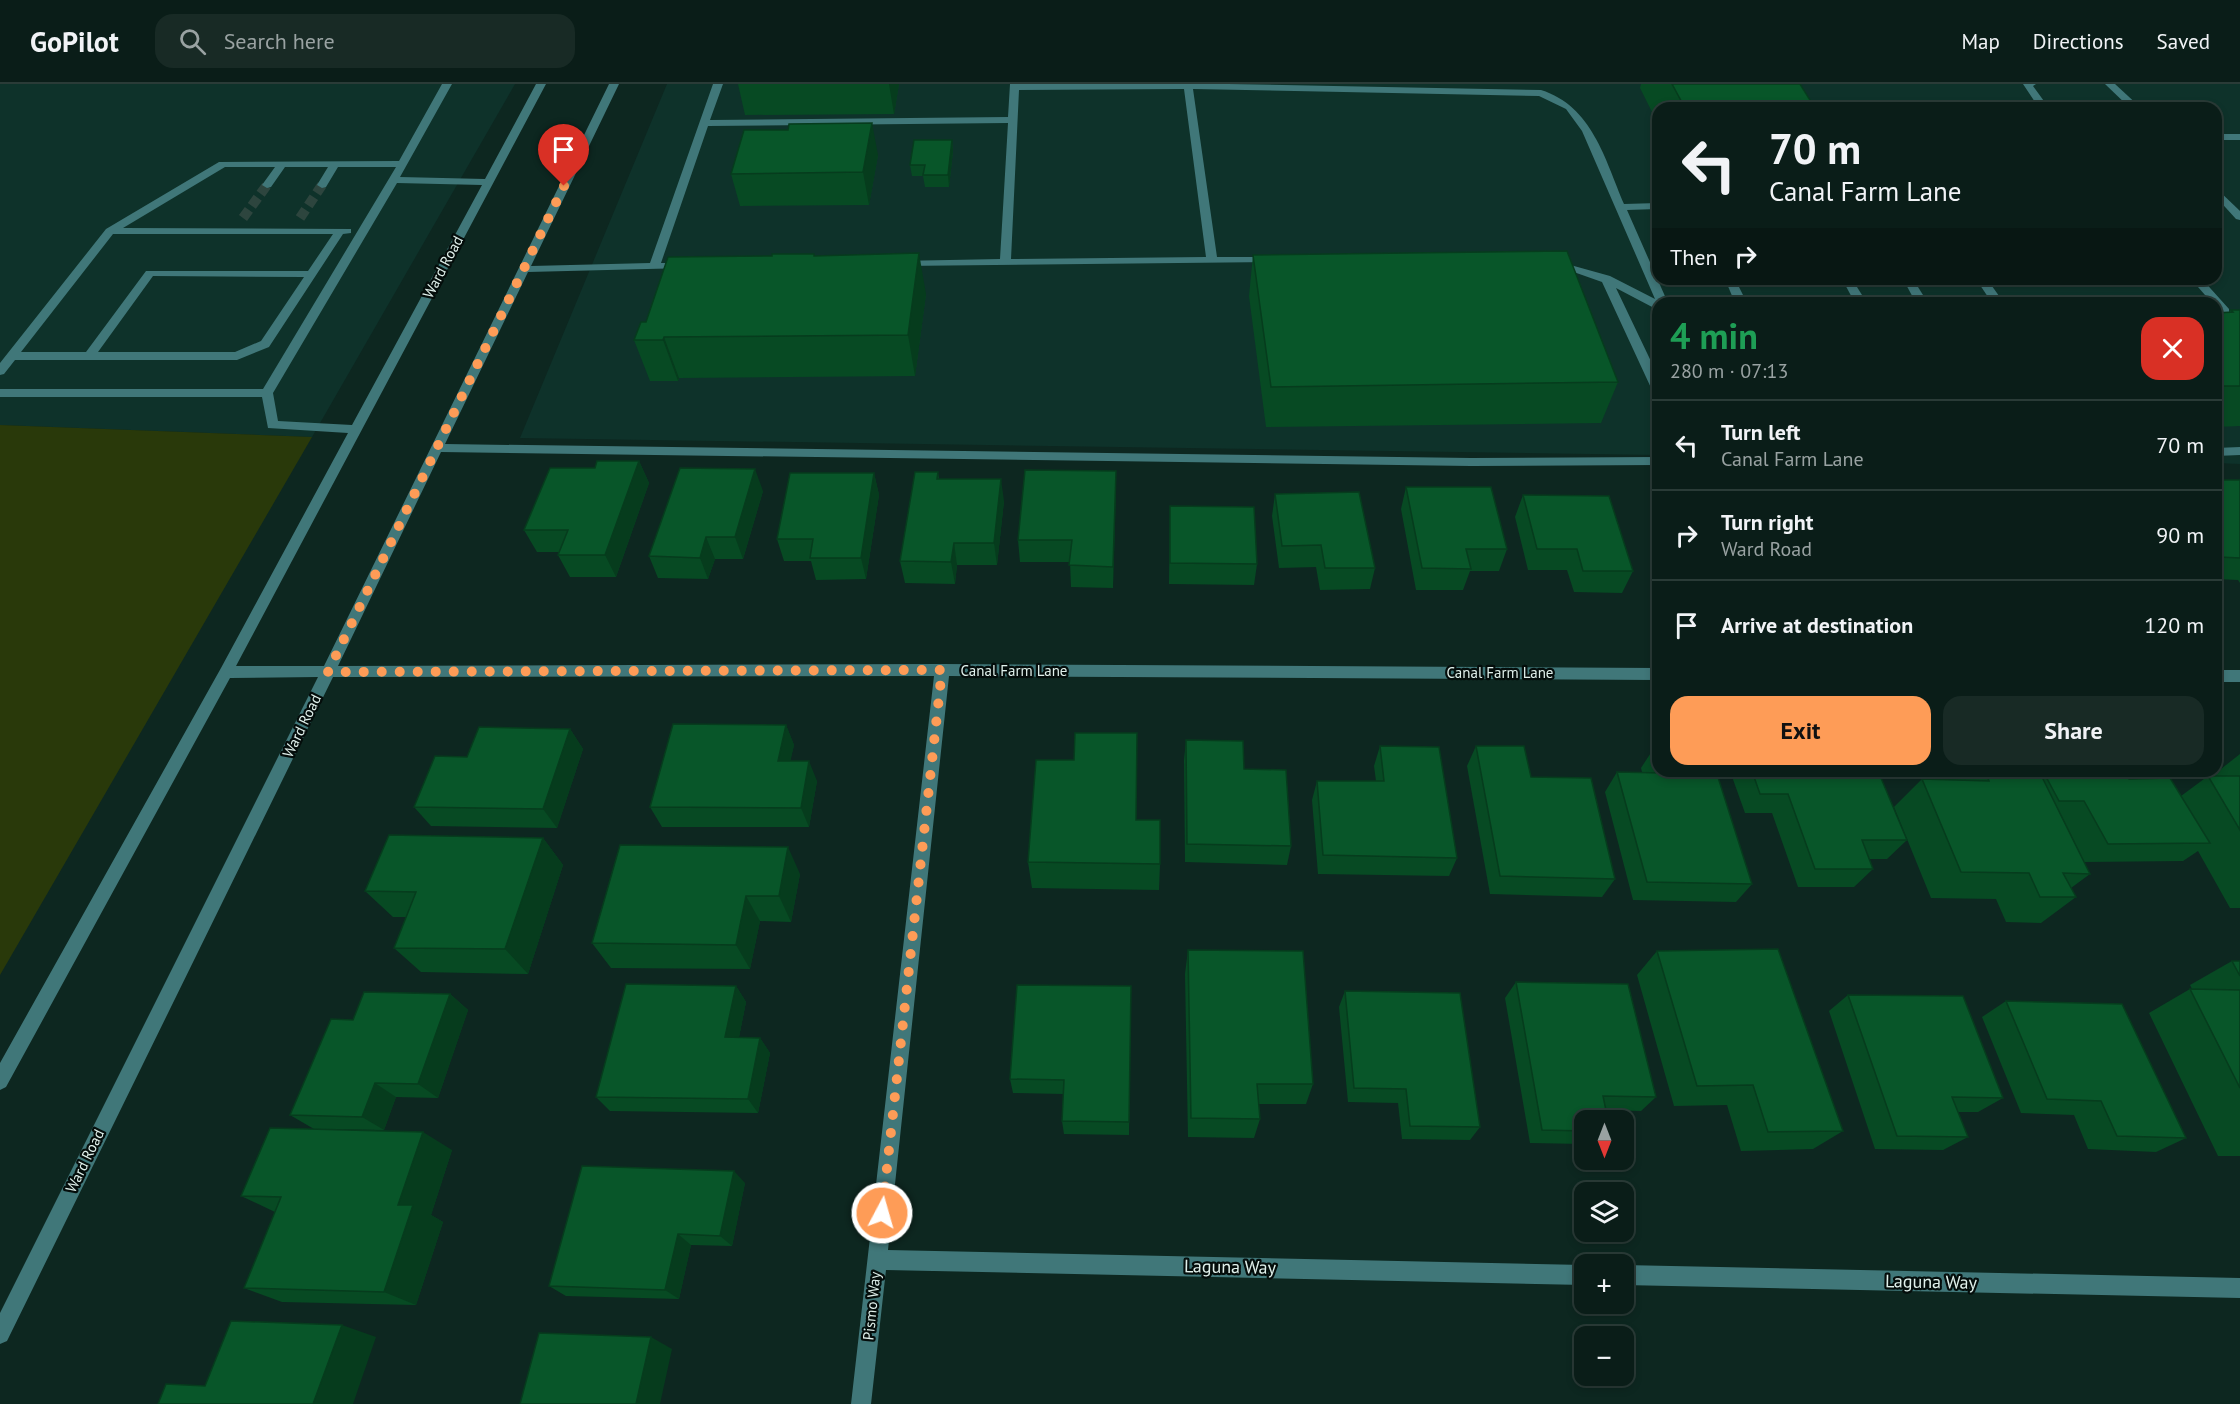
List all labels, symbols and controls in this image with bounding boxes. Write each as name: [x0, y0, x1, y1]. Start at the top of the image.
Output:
search box: [155, 14, 575, 68]
text: GoPilot: [30, 23, 119, 60]
icon: search: [176, 25, 209, 58]
text: Search here: [224, 27, 335, 55]
text: Map: [1961, 28, 2000, 55]
text: Directions: [2033, 28, 2124, 55]
text: Saved: [2157, 28, 2210, 55]
text: 70 m: [1769, 121, 1861, 176]
pin: [538, 124, 589, 186]
icon: left: [1670, 126, 1748, 204]
icon: arrive: [547, 133, 580, 166]
text: Canal Farm Lane: [1769, 174, 1962, 208]
street label: Ward Road: [418, 232, 467, 301]
icon: right: [1729, 240, 1762, 273]
text: Then: [1670, 243, 1717, 271]
text: 4 min: [1670, 312, 1758, 359]
button: close: [2141, 317, 2204, 380]
text: 280 m · 07:13: [1670, 358, 1788, 384]
text: Turn left: [1721, 418, 1801, 446]
icon: left: [1670, 429, 1703, 462]
text: 70 m: [2156, 431, 2204, 459]
text: Canal Farm Lane: [1721, 446, 1864, 472]
text: Turn right: [1721, 508, 1813, 536]
icon: right: [1670, 519, 1703, 552]
text: 90 m: [2156, 521, 2204, 549]
text: Ward Road: [1721, 536, 1812, 562]
icon: arrive: [1670, 609, 1703, 642]
text: Arrive at destination: [1721, 611, 1913, 639]
text: 120 m: [2144, 611, 2204, 639]
street label: Canal Farm Lane: [961, 661, 1067, 680]
street label: Canal Farm Lane: [1447, 663, 1553, 682]
street label: Ward Road: [278, 691, 325, 761]
button: Exit: [1670, 696, 1931, 765]
button: Share: [1943, 696, 2204, 765]
north arrow: [1574, 1110, 1634, 1170]
map controls: [1574, 1110, 1634, 1386]
street label: Ward Road: [61, 1126, 108, 1196]
position arrow: [850, 1181, 914, 1245]
button: layers: [1574, 1182, 1634, 1242]
street label: Laguna Way: [1184, 1254, 1277, 1279]
button: +: [1574, 1254, 1634, 1314]
street label: Laguna Way: [1885, 1269, 1978, 1294]
street label: Pismo Way: [858, 1271, 885, 1341]
button: −: [1574, 1326, 1634, 1386]

